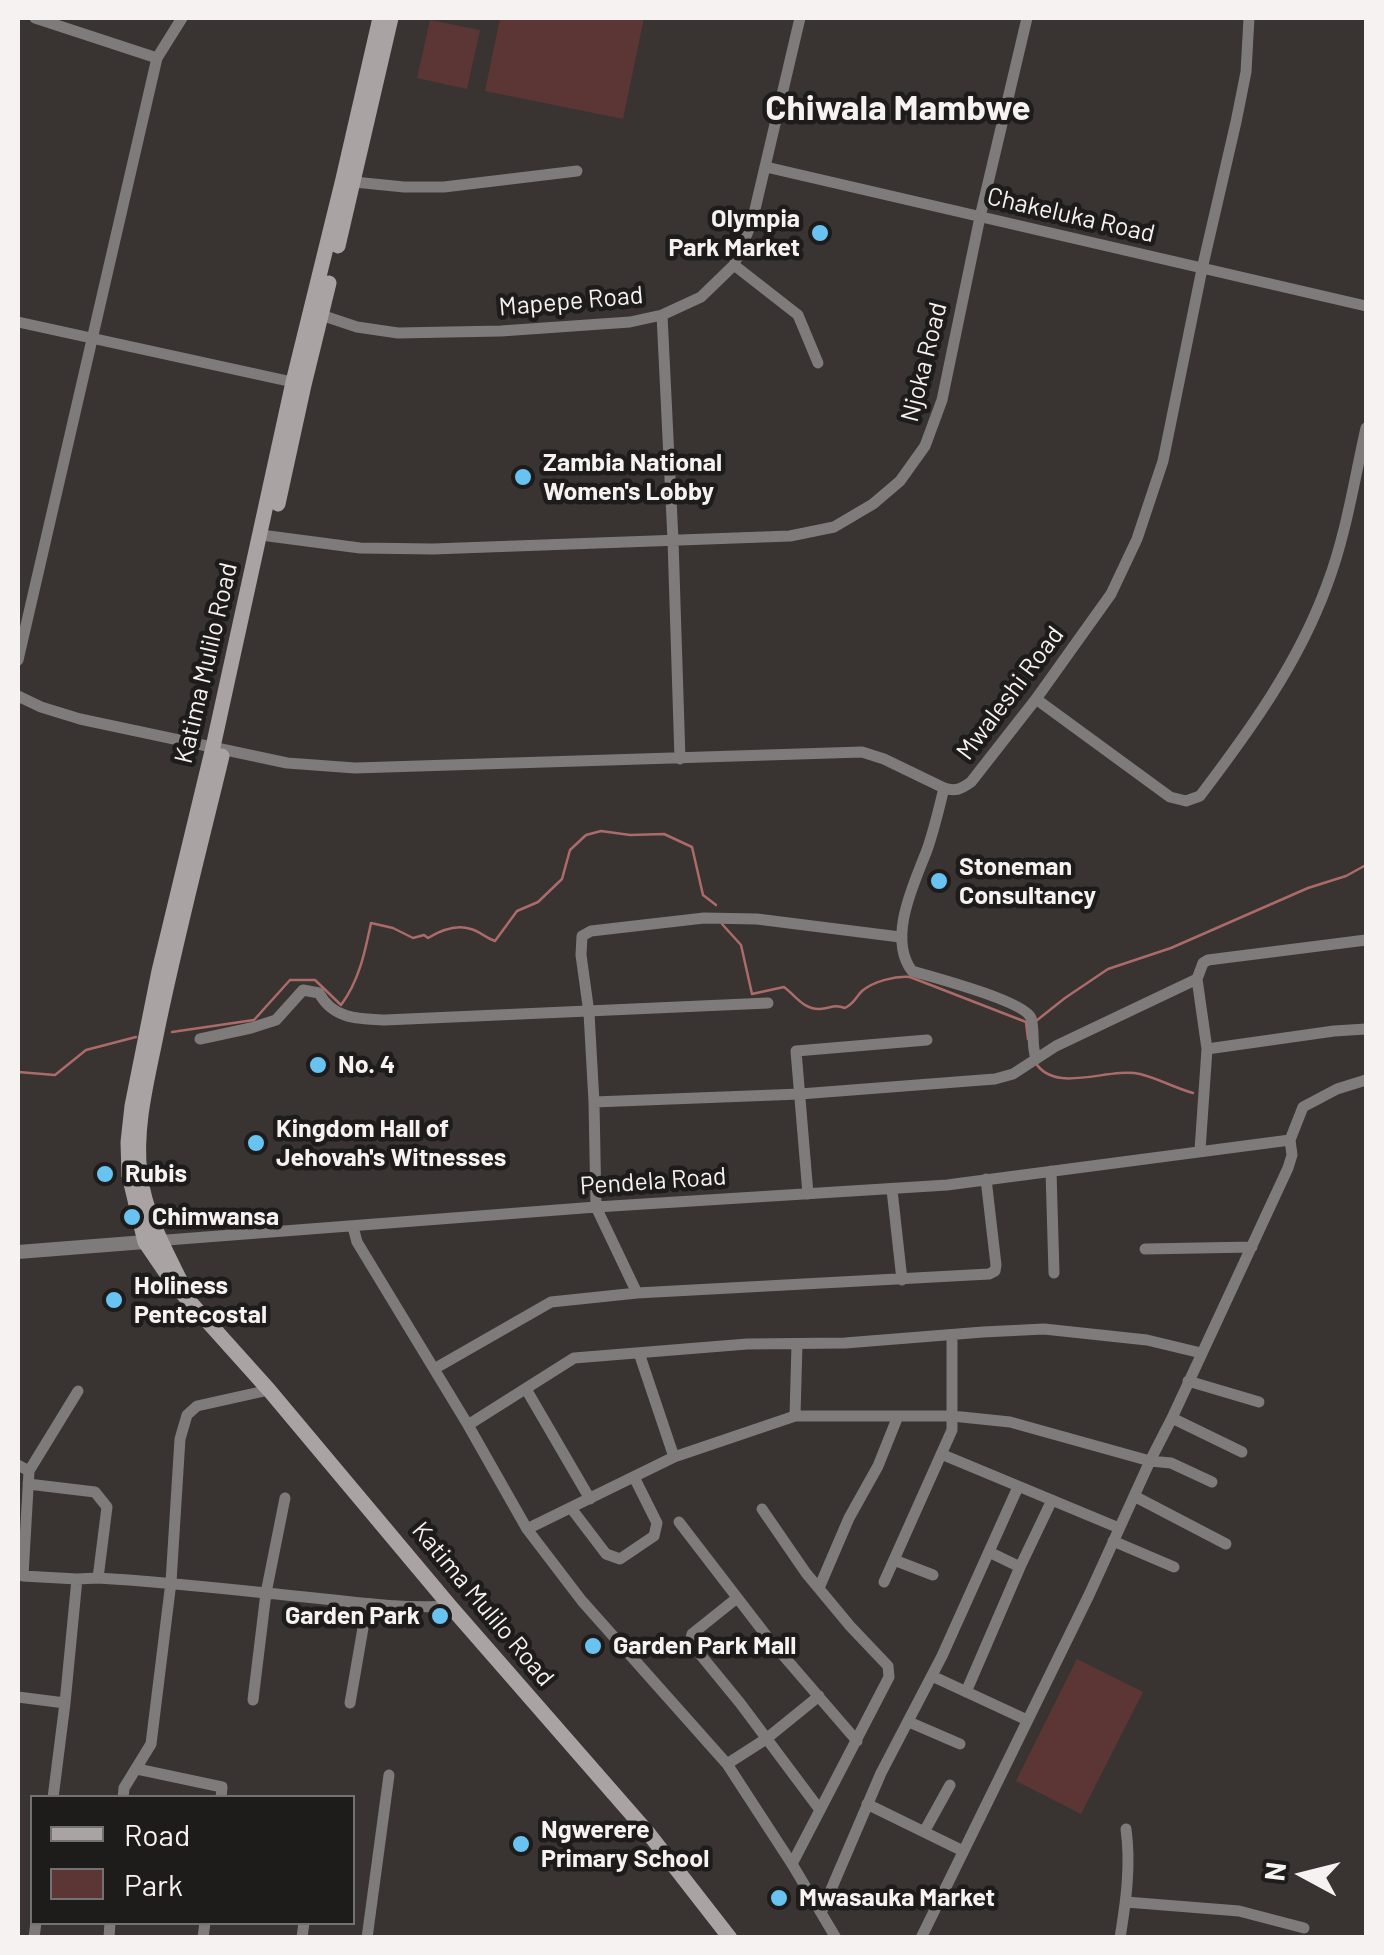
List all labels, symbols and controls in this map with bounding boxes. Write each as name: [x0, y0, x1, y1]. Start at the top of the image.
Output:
district label: Chiwala Mambwe: [765, 87, 1031, 129]
street label: Chakeluka Road: [984, 181, 1158, 249]
place label: Olympia Park Market: [668, 204, 800, 263]
marker: Olympia Park Market: [809, 222, 831, 244]
street label: Mapepe Road: [498, 280, 644, 322]
street label: Njoka Road: [895, 299, 953, 425]
place label: Zambia National Women's Lobby: [543, 448, 722, 507]
marker: Zambia National Women's Lobby: [512, 466, 534, 488]
street label: Katima Mulilo Road: [168, 560, 244, 766]
street label: Mwaleshi Road: [950, 620, 1070, 766]
place label: Stoneman Consultancy: [959, 852, 1096, 911]
marker: Stoneman Consultancy: [928, 870, 950, 892]
place label: No. 4: [338, 1050, 395, 1080]
marker: No. 4: [307, 1054, 329, 1076]
place label: Kingdom Hall of Jehovah's Witnesses: [276, 1114, 506, 1173]
marker: Kingdom Hall of Jehovah's Witnesses: [245, 1132, 267, 1154]
place label: Rubis: [125, 1159, 187, 1189]
street label: Pendela Road: [579, 1161, 727, 1201]
marker: Rubis: [94, 1163, 116, 1185]
place label: Chimwansa: [152, 1202, 279, 1232]
marker: Chimwansa: [121, 1206, 143, 1228]
place label: Holiness Pentecostal: [134, 1271, 267, 1330]
marker: Holiness Pentecostal: [103, 1289, 125, 1311]
street label: Katima Mulilo Road: [406, 1516, 560, 1692]
place label: Garden Park: [285, 1601, 420, 1631]
marker: Garden Park: [429, 1605, 451, 1627]
place label: Garden Park Mall: [613, 1631, 796, 1661]
marker: Garden Park Mall: [582, 1635, 604, 1657]
legend: [30, 1795, 355, 1925]
place label: Ngwerere Primary School: [541, 1815, 709, 1874]
text: Road: [124, 1816, 190, 1852]
north arrow: [1254, 1825, 1354, 1925]
marker: Ngwerere Primary School: [510, 1833, 532, 1855]
text: N: [1256, 1860, 1292, 1883]
text: Park: [124, 1866, 183, 1902]
place label: Mwasauka Market: [799, 1883, 995, 1913]
marker: Mwasauka Market: [768, 1887, 790, 1909]

